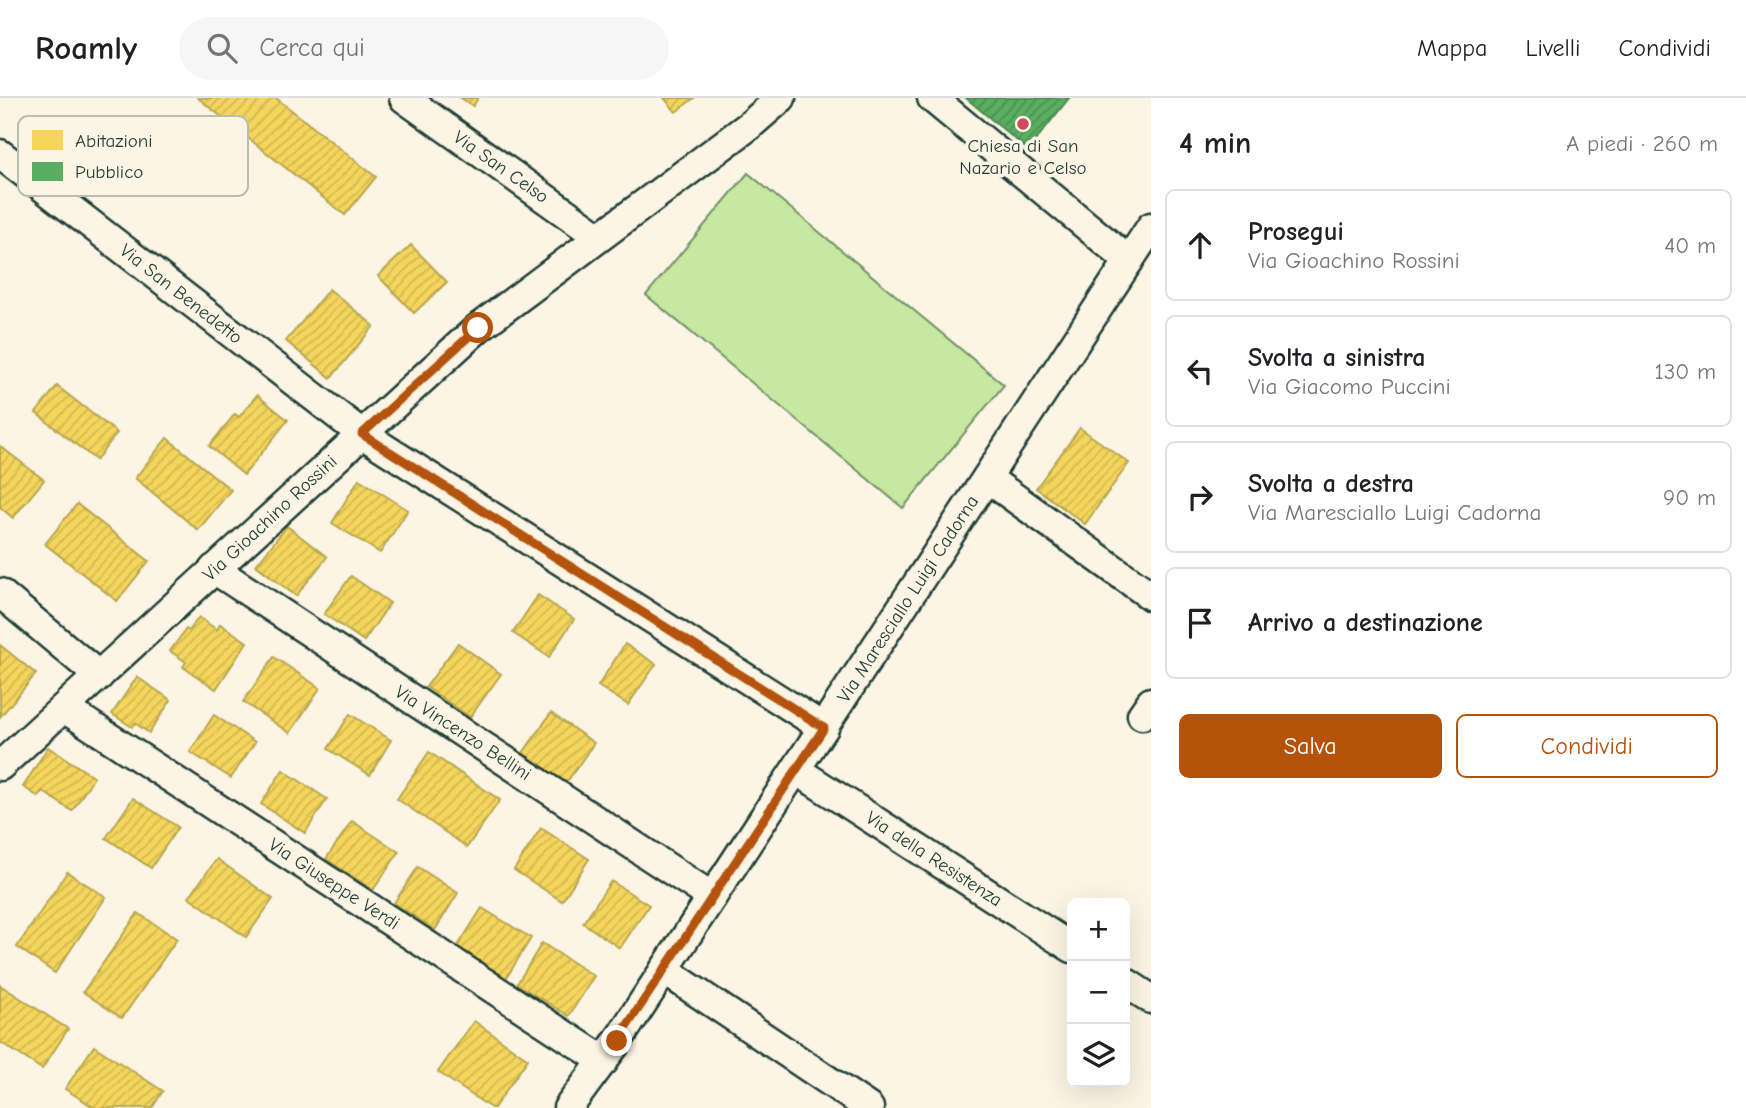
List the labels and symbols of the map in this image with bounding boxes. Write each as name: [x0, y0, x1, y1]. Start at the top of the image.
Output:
legend: [18, 116, 248, 196]
marker: Chiesa di San Nazario e Celso: [1015, 116, 1031, 132]
street label: Via San Celso: [449, 126, 553, 208]
text: Abitazioni: [75, 130, 153, 152]
place label: Chiesa di San Nazario e Celso: [959, 135, 1087, 179]
text: Pubblico: [75, 161, 143, 183]
street label: Via San Benedetto: [115, 239, 247, 349]
route start: [462, 312, 493, 343]
street label: Via Gioachino Rossini: [199, 450, 341, 586]
street label: Via Maresciallo Luigi Cadorna: [833, 491, 983, 707]
street label: Via Vincenzo Bellini: [391, 681, 535, 785]
street label: Via della Resistenza: [862, 807, 1006, 911]
street label: Via Giuseppe Verdi: [264, 833, 404, 935]
route end: [601, 1025, 632, 1056]

